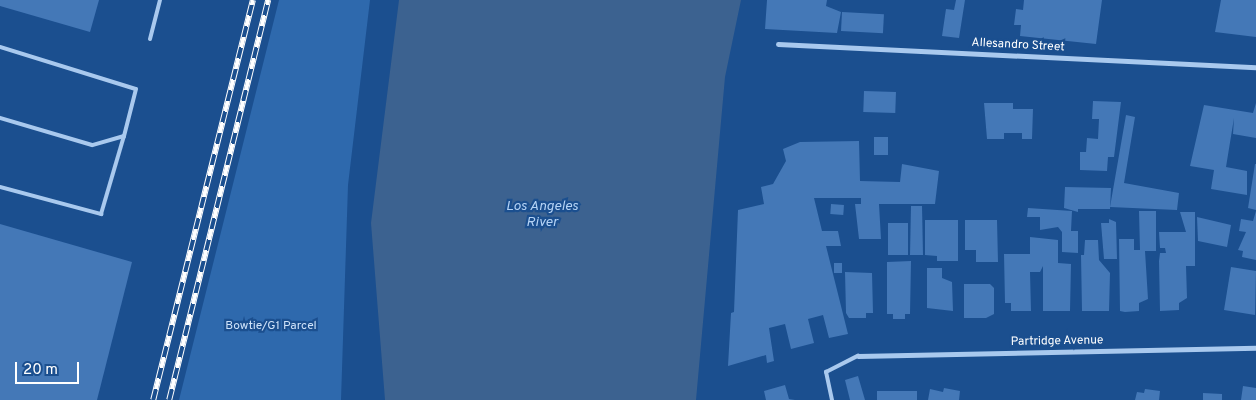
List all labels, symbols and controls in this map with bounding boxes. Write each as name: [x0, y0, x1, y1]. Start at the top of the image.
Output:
street label: Allesandro Street: [971, 36, 1065, 56]
water label: Los Angeles River: [506, 199, 578, 232]
park label: Bowtie/G1 Parcel: [225, 320, 317, 334]
street label: Partridge Avenue: [1010, 334, 1104, 350]
scale bar: [18, 352, 81, 384]
text: 20 m: [23, 361, 58, 380]

